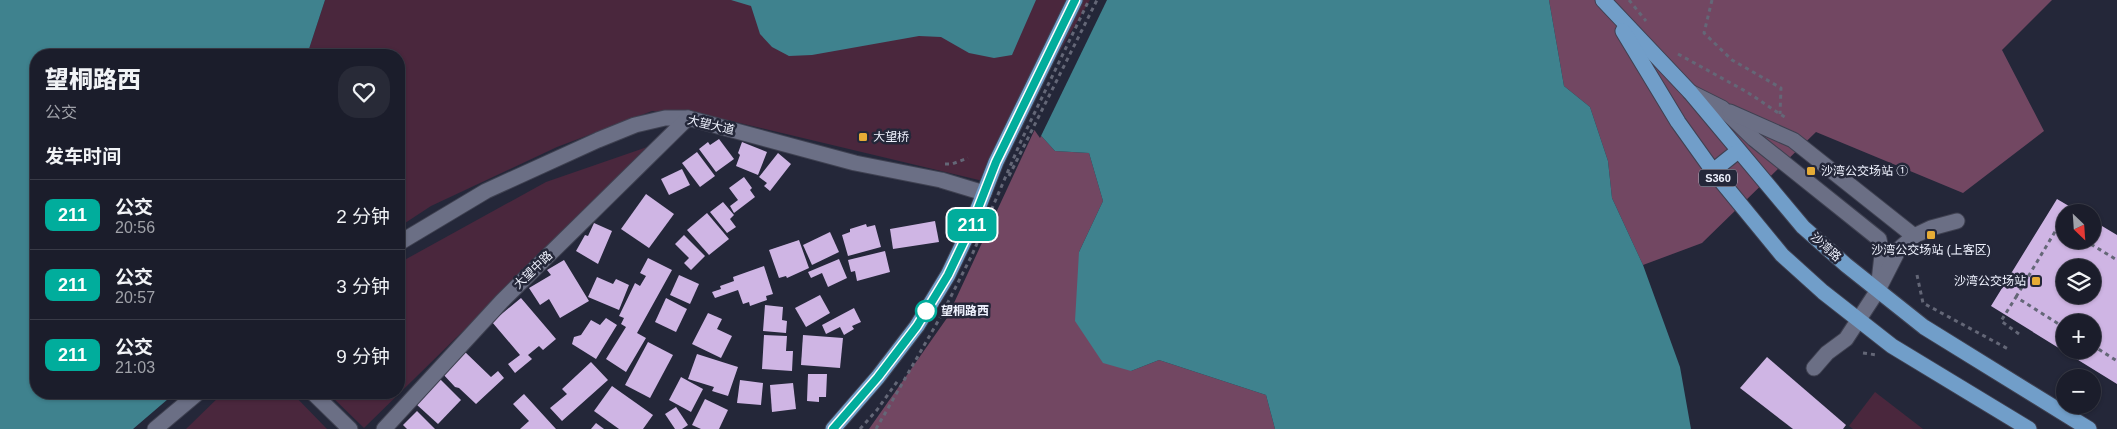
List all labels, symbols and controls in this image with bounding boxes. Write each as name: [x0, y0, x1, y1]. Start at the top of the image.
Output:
text: 望桐路西: [45, 66, 141, 93]
button: heart: [338, 66, 390, 118]
text: 公交: [45, 104, 77, 121]
street label: 大望大道: [686, 113, 736, 137]
place label: 大望桥: [873, 130, 909, 144]
marker: 大望桥: [857, 131, 869, 143]
text: 发车时间: [45, 146, 121, 167]
place label: 沙湾公交场站 ①: [1821, 164, 1908, 178]
marker: 沙湾公交场站 ①: [1805, 165, 1817, 177]
road number: S360: [1699, 170, 1737, 187]
text: 公交: [115, 197, 153, 218]
north arrow: [2056, 204, 2101, 249]
map controls: [2056, 204, 2101, 414]
text: 211: [58, 205, 87, 225]
text: 2 分钟: [336, 206, 390, 227]
line badge: 211: [943, 209, 1001, 241]
text: 211: [957, 215, 987, 235]
text: 20:56: [115, 219, 155, 236]
marker: 沙湾公交场站 (上客区): [1925, 229, 1937, 241]
street label: 沙湾路: [1808, 230, 1844, 264]
place label: 沙湾公交场站 (上客区): [1871, 243, 1991, 257]
street label: 大望中路: [511, 248, 555, 292]
button: layers: [2056, 259, 2101, 304]
text: 公交: [115, 267, 153, 288]
place label: 沙湾公交场站: [1954, 274, 2026, 288]
text: 211: [58, 275, 87, 295]
marker: 沙湾公交场站: [2030, 275, 2042, 287]
text: 3 分钟: [336, 276, 390, 297]
text: 20:57: [115, 289, 155, 306]
marker: 望桐路西: [915, 300, 937, 322]
place label: 望桐路西: [941, 304, 989, 318]
button: +: [2056, 314, 2101, 359]
text: 公交: [115, 337, 153, 358]
text: 211: [58, 345, 87, 365]
text: 9 分钟: [336, 346, 390, 367]
text: 21:03: [115, 359, 155, 376]
button: −: [2056, 369, 2101, 414]

